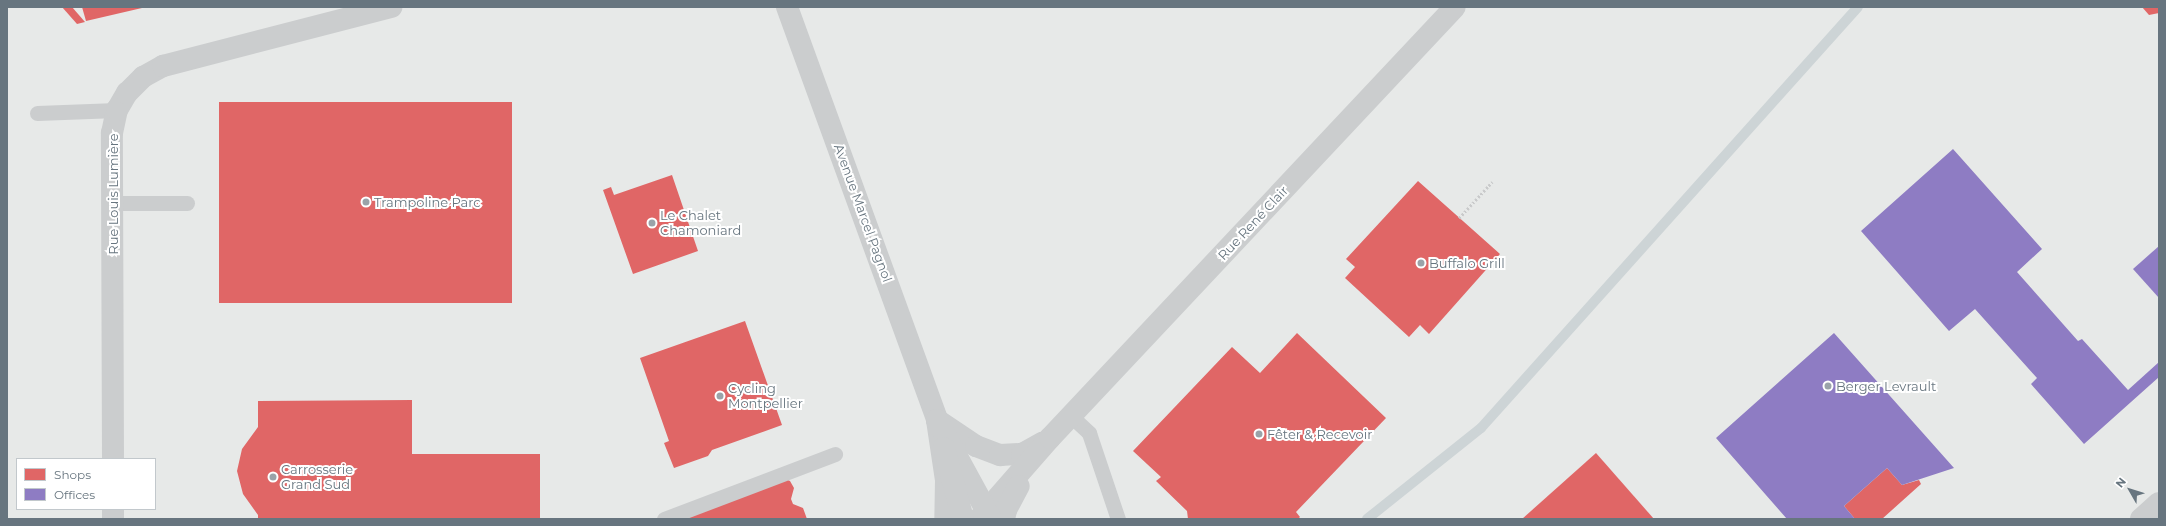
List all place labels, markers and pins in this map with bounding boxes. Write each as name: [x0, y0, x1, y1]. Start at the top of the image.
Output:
place label: Trampoline Parc: [374, 194, 481, 210]
marker: Trampoline Parc: [361, 197, 371, 207]
place label: Le Chalet Chamoniard: [660, 208, 741, 239]
marker: Le Chalet Chamoniard: [647, 218, 657, 228]
place label: Buffalo Grill: [1429, 255, 1505, 271]
marker: Buffalo Grill: [1416, 258, 1426, 268]
place label: Berger Levrault: [1836, 378, 1936, 394]
place label: Cycling Montpellier: [728, 381, 803, 412]
marker: Berger Levrault: [1823, 381, 1833, 391]
marker: Cycling Montpellier: [715, 391, 725, 401]
place label: Fêter & Recevoir: [1267, 426, 1372, 442]
marker: Fêter & Recevoir: [1254, 429, 1264, 439]
place label: Carrosserie Grand Sud: [281, 462, 353, 493]
marker: Carrosserie Grand Sud: [268, 472, 278, 482]

